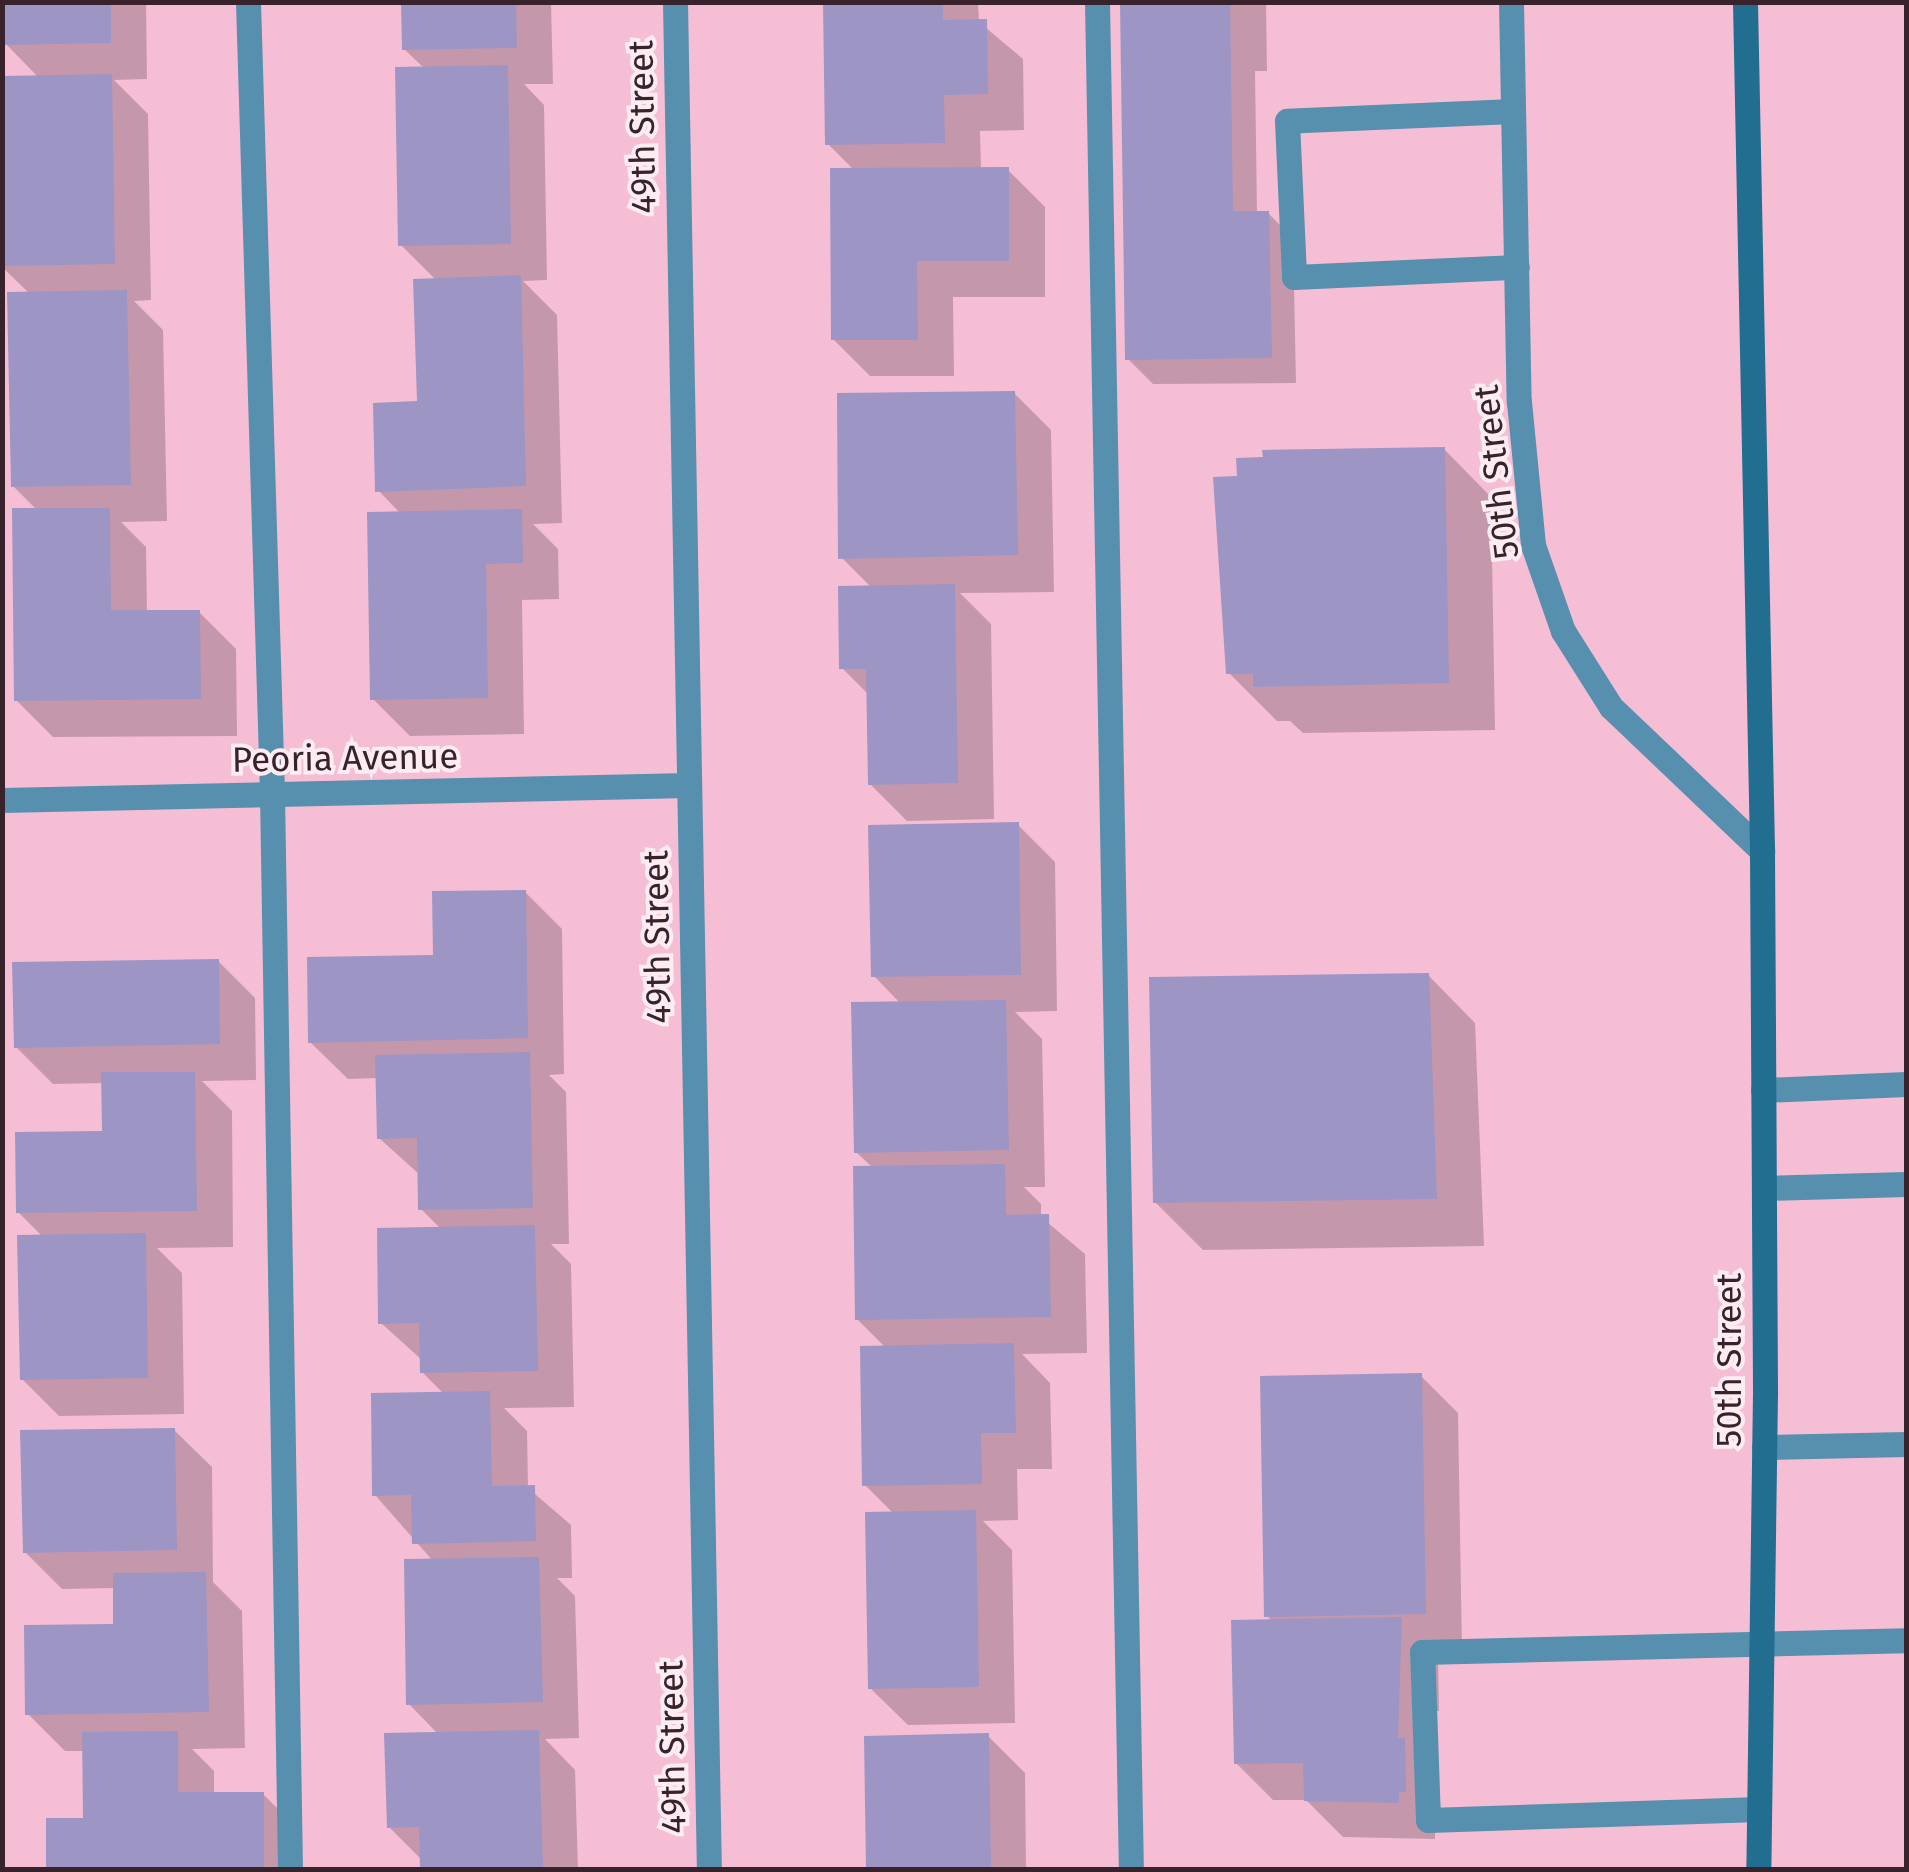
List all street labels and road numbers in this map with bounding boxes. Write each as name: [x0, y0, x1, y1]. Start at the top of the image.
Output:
street label: 49th Street: [619, 40, 665, 214]
street label: 50th Street: [1465, 383, 1527, 561]
street label: Peoria Avenue: [231, 735, 459, 781]
street label: 49th Street: [634, 850, 680, 1024]
street label: 50th Street: [1708, 1273, 1750, 1447]
street label: 49th Street: [649, 1660, 695, 1834]

